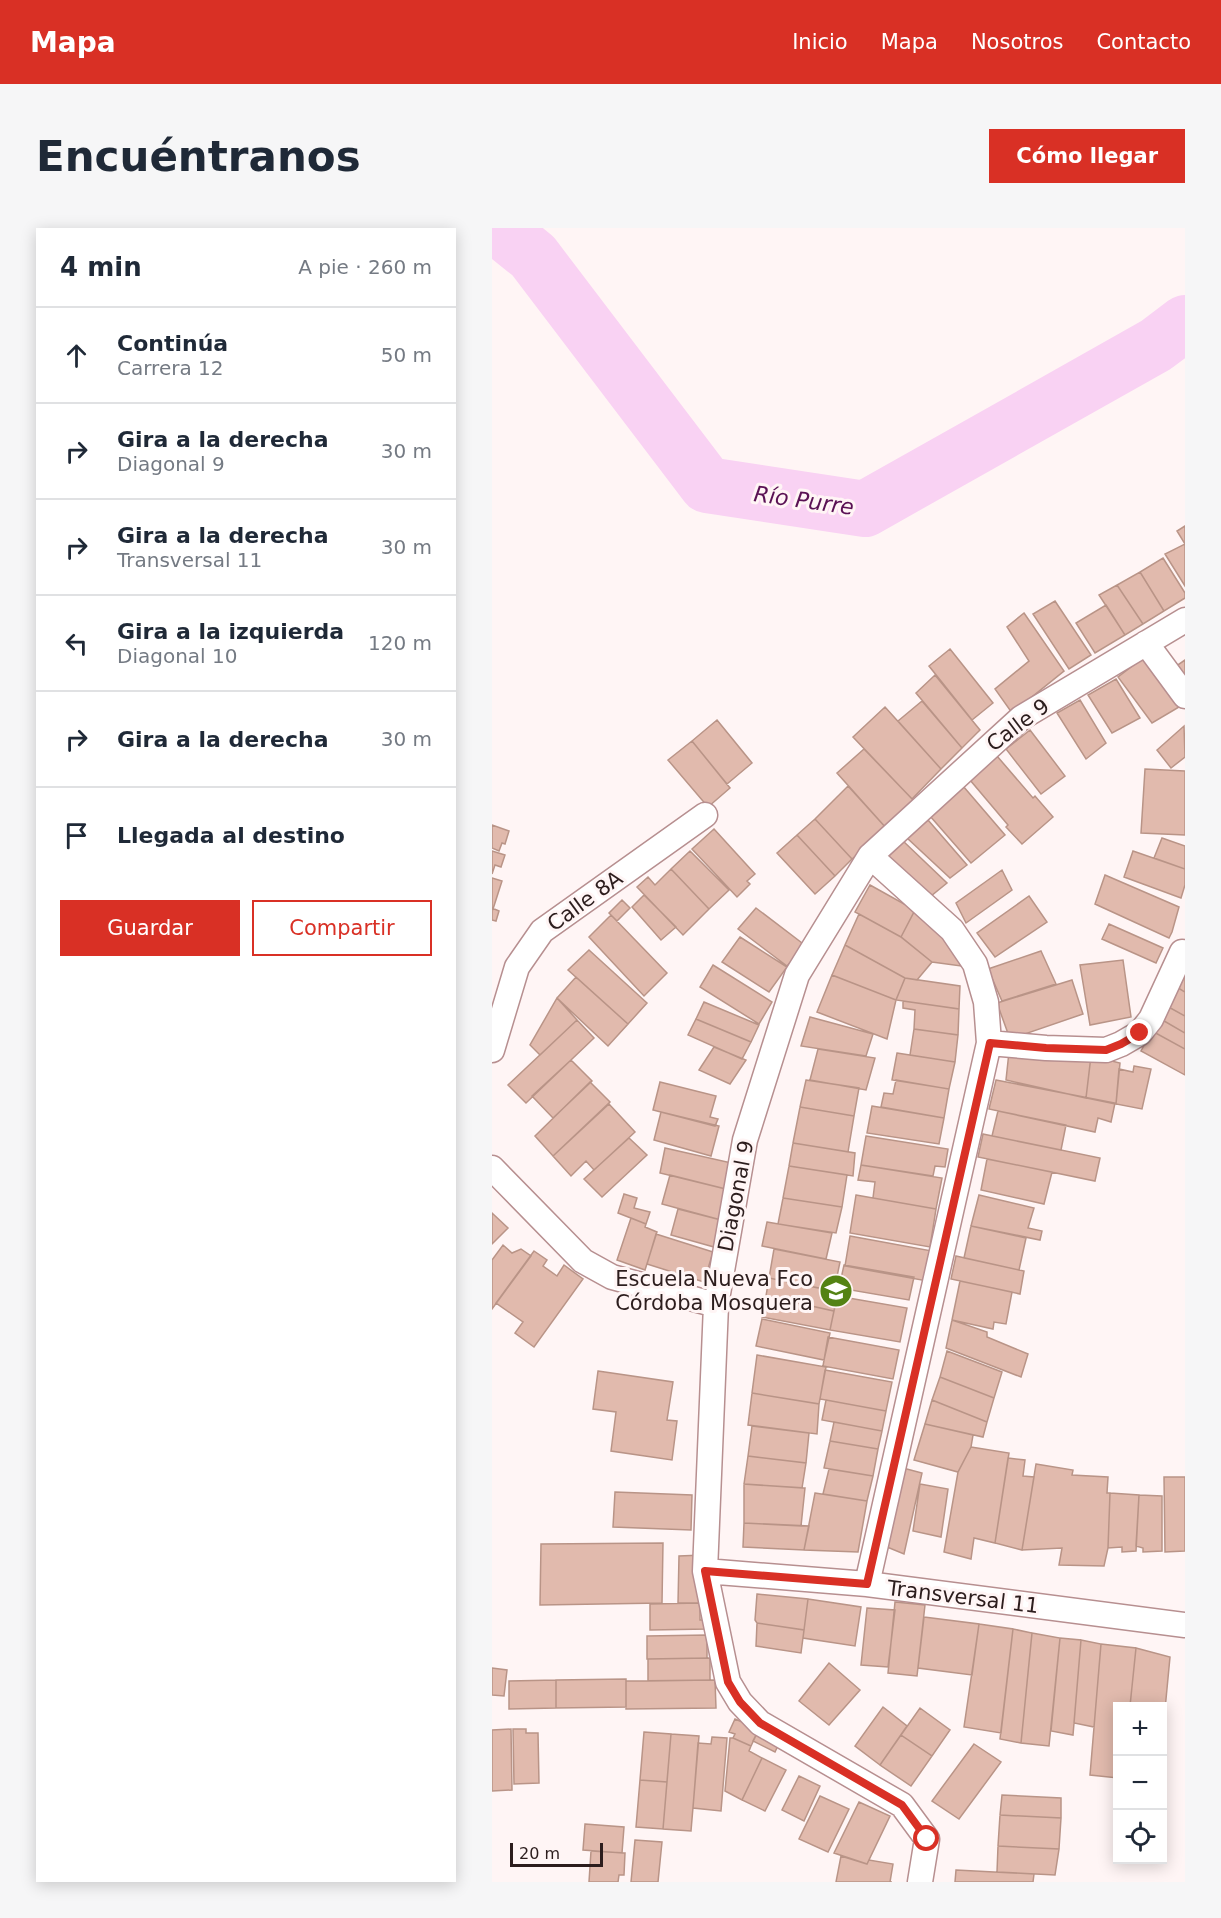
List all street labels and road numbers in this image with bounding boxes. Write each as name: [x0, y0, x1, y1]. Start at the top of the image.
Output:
street label: Calle 9: [982, 694, 1054, 756]
street label: Calle 8A: [543, 865, 628, 936]
street label: Diagonal 9: [713, 1138, 759, 1254]
street label: Transversal 11: [885, 1576, 1040, 1618]

